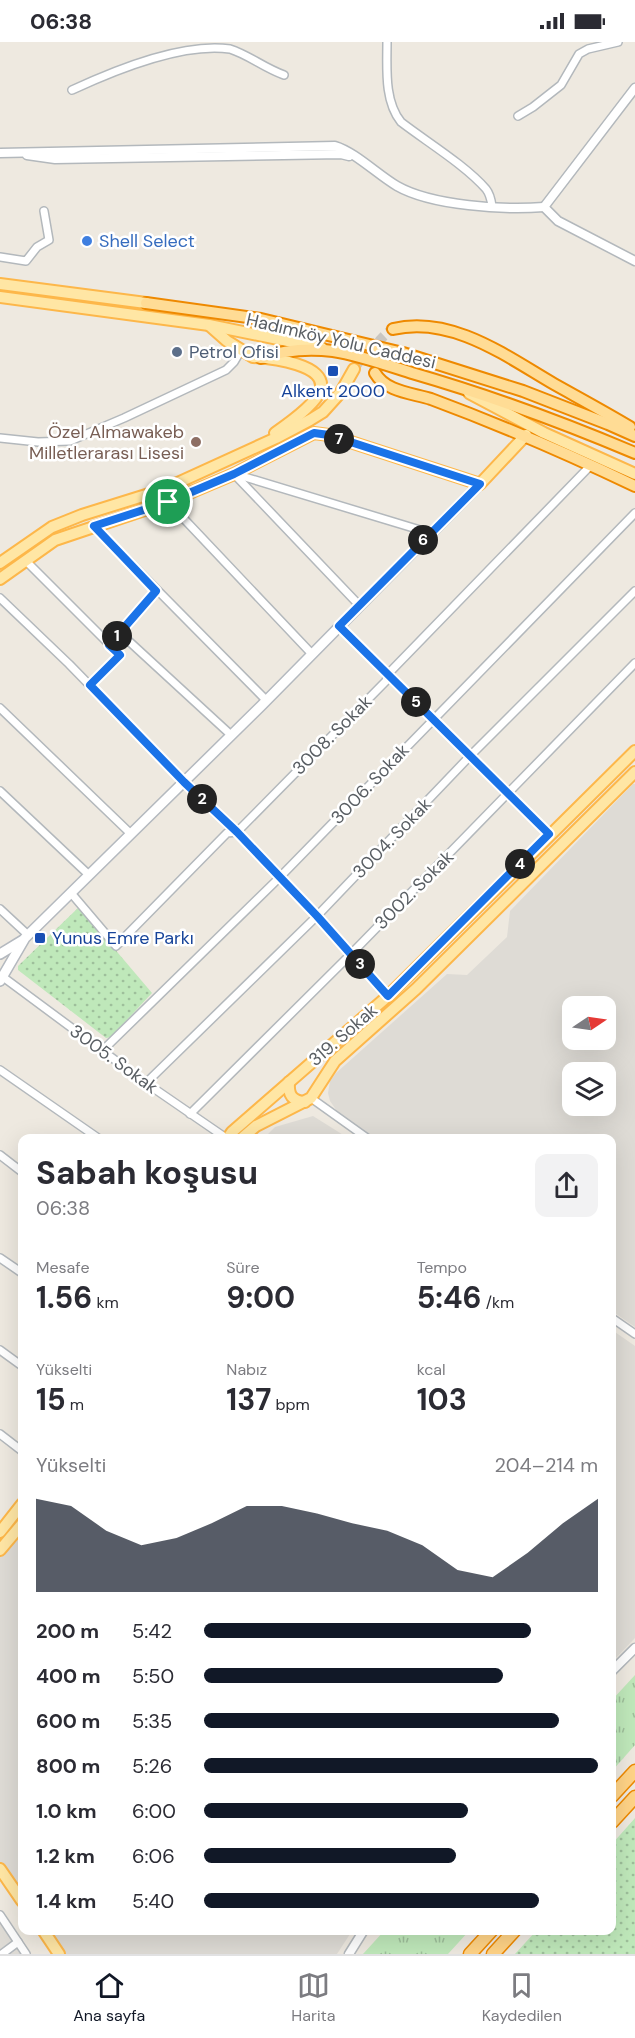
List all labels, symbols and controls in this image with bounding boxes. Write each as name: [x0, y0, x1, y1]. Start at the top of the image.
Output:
text: 06:38: [30, 7, 92, 36]
place label: Shell Select: [99, 229, 195, 253]
marker: Shell Select: [80, 234, 94, 248]
street label: Hadımköy Yolu Caddesi: [244, 308, 438, 374]
place label: Petrol Ofisi: [189, 340, 279, 364]
marker: Petrol Ofisi: [170, 345, 184, 359]
marker: Alkent 2000: [326, 364, 340, 378]
place label: Alkent 2000: [281, 379, 385, 403]
place label: Özel Almawakeb Milletlerarası Lisesi: [29, 420, 184, 465]
pin: 7: [324, 424, 354, 454]
text: 7: [335, 428, 343, 449]
marker: Özel Almawakeb Milletlerarası Lisesi: [189, 435, 203, 449]
pin: [142, 476, 193, 527]
icon: arrive: [151, 485, 184, 518]
pin: 6: [408, 525, 438, 555]
text: 6: [418, 529, 428, 550]
pin: 1: [102, 621, 132, 651]
text: 1: [114, 625, 120, 646]
pin: 5: [401, 687, 431, 717]
street label: 3008. Sokak: [287, 690, 377, 780]
text: 5: [411, 691, 421, 712]
street label: 3006. Sokak: [326, 739, 414, 829]
pin: 2: [187, 784, 217, 814]
text: 2: [197, 788, 207, 809]
street label: 3004. Sokak: [347, 792, 437, 884]
street label: 3002. Sokak: [369, 845, 459, 935]
pin: 4: [505, 849, 535, 879]
text: 4: [515, 853, 525, 874]
place label: Yunus Emre Parkı: [52, 926, 194, 950]
marker: Yunus Emre Parkı: [33, 931, 47, 945]
pin: 3: [345, 949, 375, 979]
text: 3: [355, 953, 365, 974]
north arrow: [562, 996, 616, 1050]
map controls: [562, 996, 616, 1116]
street label: 319. Sokak: [303, 998, 383, 1072]
street label: 3005. Sokak: [65, 1019, 163, 1099]
button: layers: [562, 1062, 616, 1116]
text: Sabah koşusu: [36, 1151, 258, 1194]
button: share: [535, 1154, 598, 1217]
text: 06:38: [36, 1195, 90, 1221]
text: Mesafe: [36, 1257, 90, 1278]
text: Süre: [226, 1257, 259, 1278]
text: Tempo: [417, 1257, 467, 1278]
text: 1.56: [36, 1278, 92, 1317]
text: 9:00: [226, 1278, 295, 1317]
text: 5:46: [417, 1278, 481, 1317]
text: km: [92, 1292, 119, 1313]
text: /km: [481, 1292, 514, 1313]
text: Yükselti: [36, 1359, 92, 1380]
text: Nabız: [226, 1359, 267, 1380]
text: kcal: [417, 1359, 446, 1380]
text: 15: [36, 1380, 66, 1419]
text: 137: [226, 1380, 271, 1419]
text: 103: [417, 1380, 467, 1419]
text: m: [66, 1394, 84, 1415]
text: bpm: [271, 1394, 310, 1415]
text: Yükselti: [36, 1452, 106, 1478]
text: 204–214 m: [494, 1452, 598, 1478]
text: 200 m: [36, 1618, 99, 1644]
text: 5:42: [132, 1618, 172, 1644]
text: 400 m: [36, 1663, 101, 1689]
text: 5:50: [132, 1663, 174, 1689]
text: 600 m: [36, 1708, 100, 1734]
text: 5:35: [132, 1708, 172, 1734]
text: 800 m: [36, 1753, 100, 1779]
text: 5:26: [132, 1753, 172, 1779]
text: 1.0 km: [36, 1798, 97, 1824]
text: 6:00: [132, 1798, 176, 1824]
text: 1.2 km: [36, 1843, 95, 1869]
text: 6:06: [132, 1843, 175, 1869]
text: 1.4 km: [36, 1888, 96, 1914]
text: 5:40: [132, 1888, 174, 1914]
tab: Ana sayfa: [73, 1969, 145, 2026]
tab: Harita: [291, 1969, 335, 2026]
tab: Kaydedilen: [482, 1969, 562, 2026]

